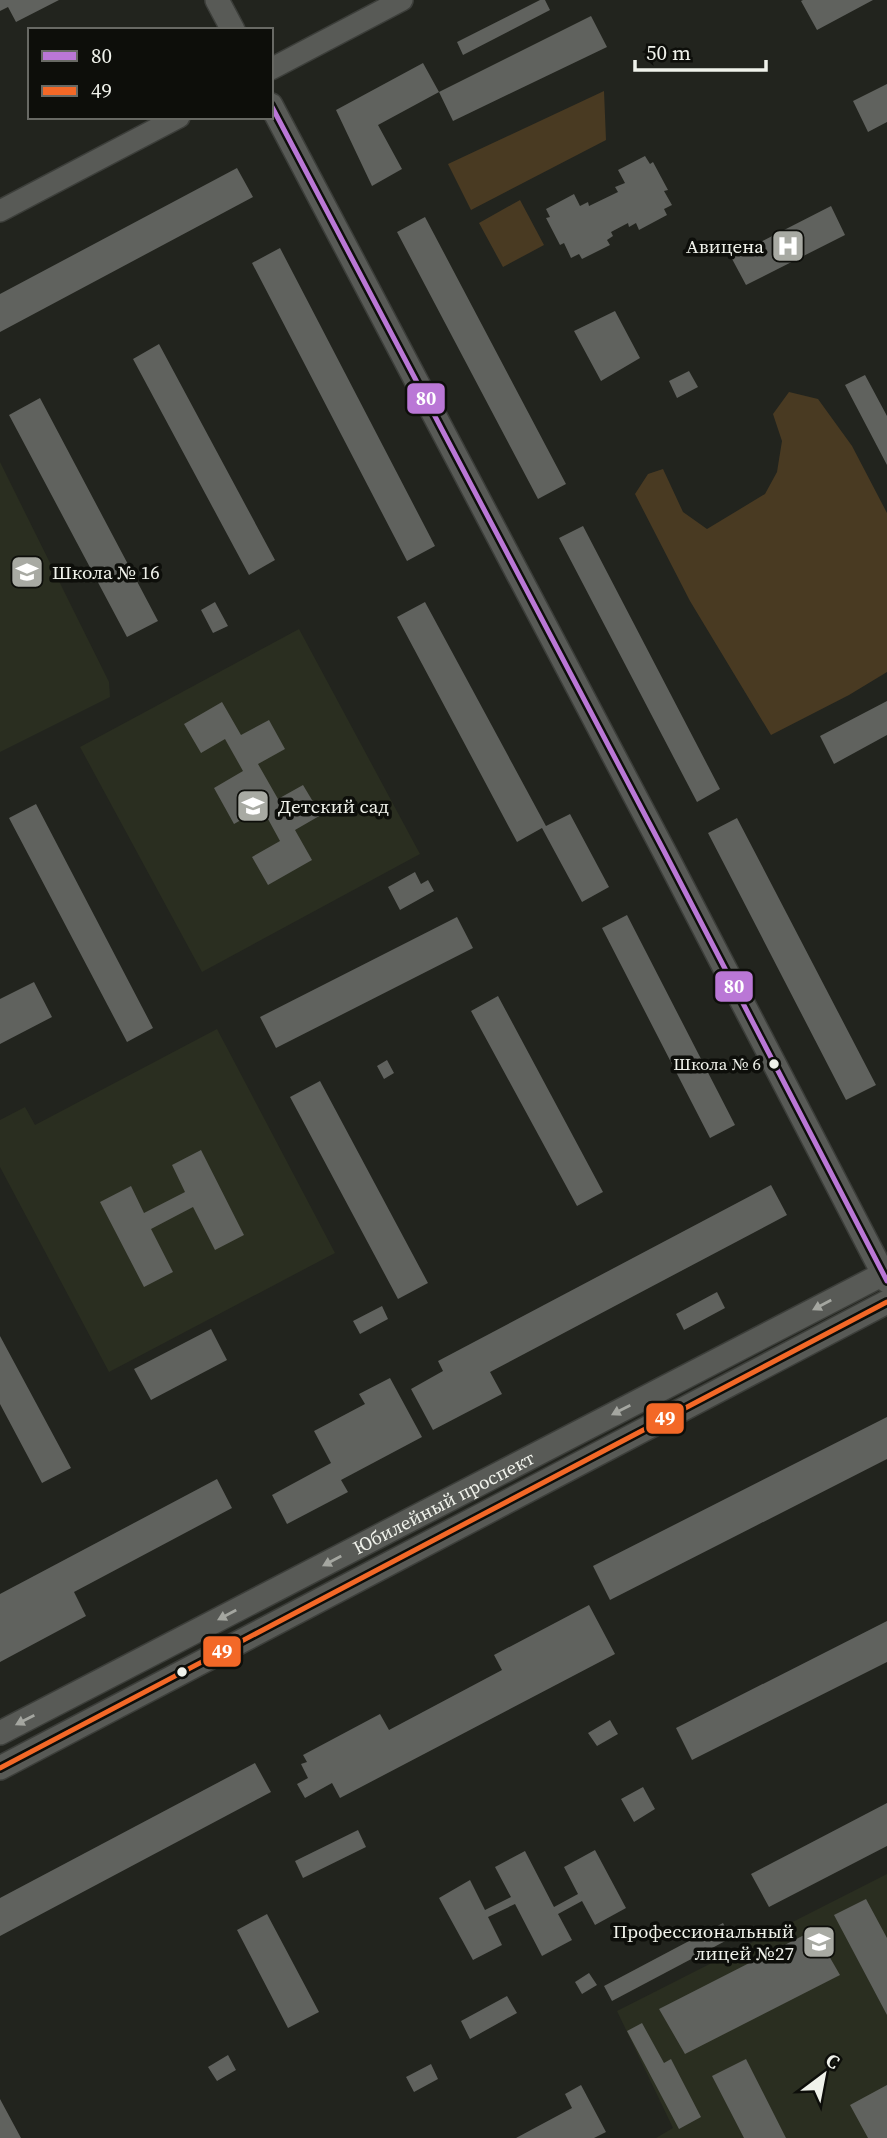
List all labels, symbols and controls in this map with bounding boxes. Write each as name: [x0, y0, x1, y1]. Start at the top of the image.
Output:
legend: [28, 28, 273, 119]
scale bar: [635, 28, 766, 72]
text: 50 m: [646, 38, 691, 67]
text: 80: [91, 41, 112, 70]
text: 49: [91, 76, 112, 105]
hospital icon: Авицена: [769, 227, 807, 265]
place label: Авицена: [686, 233, 764, 259]
line badge: 80: [406, 382, 446, 415]
text: 80: [416, 385, 436, 411]
school or university icon: Школа № 16: [8, 553, 46, 591]
place label: Школа № 16: [52, 559, 160, 585]
school or university icon: Детский сад: [234, 787, 272, 825]
place label: Детский сад: [278, 793, 389, 819]
line badge: 80: [714, 970, 754, 1003]
text: 80: [724, 973, 744, 999]
place label: Школа № 6: [673, 1052, 761, 1076]
marker: Школа № 6: [767, 1057, 781, 1071]
one-way arrow: [812, 1299, 832, 1311]
line badge: 49: [645, 1402, 685, 1435]
one-way arrow: [611, 1405, 631, 1416]
text: 49: [655, 1405, 675, 1431]
street label: Юбилейный проспект: [348, 1444, 539, 1560]
one-way arrow: [322, 1555, 342, 1566]
one-way arrow: [216, 1609, 236, 1621]
line badge: 49: [202, 1635, 242, 1668]
text: 49: [212, 1638, 232, 1664]
unlabelled marker: [175, 1665, 189, 1679]
one-way arrow: [15, 1715, 35, 1726]
place label: Профессиональный лицей №27: [613, 1918, 794, 1966]
school or university icon: Профессиональный лицей №27: [800, 1923, 838, 1961]
north arrow: [789, 2040, 859, 2110]
text: С: [821, 2046, 845, 2075]

